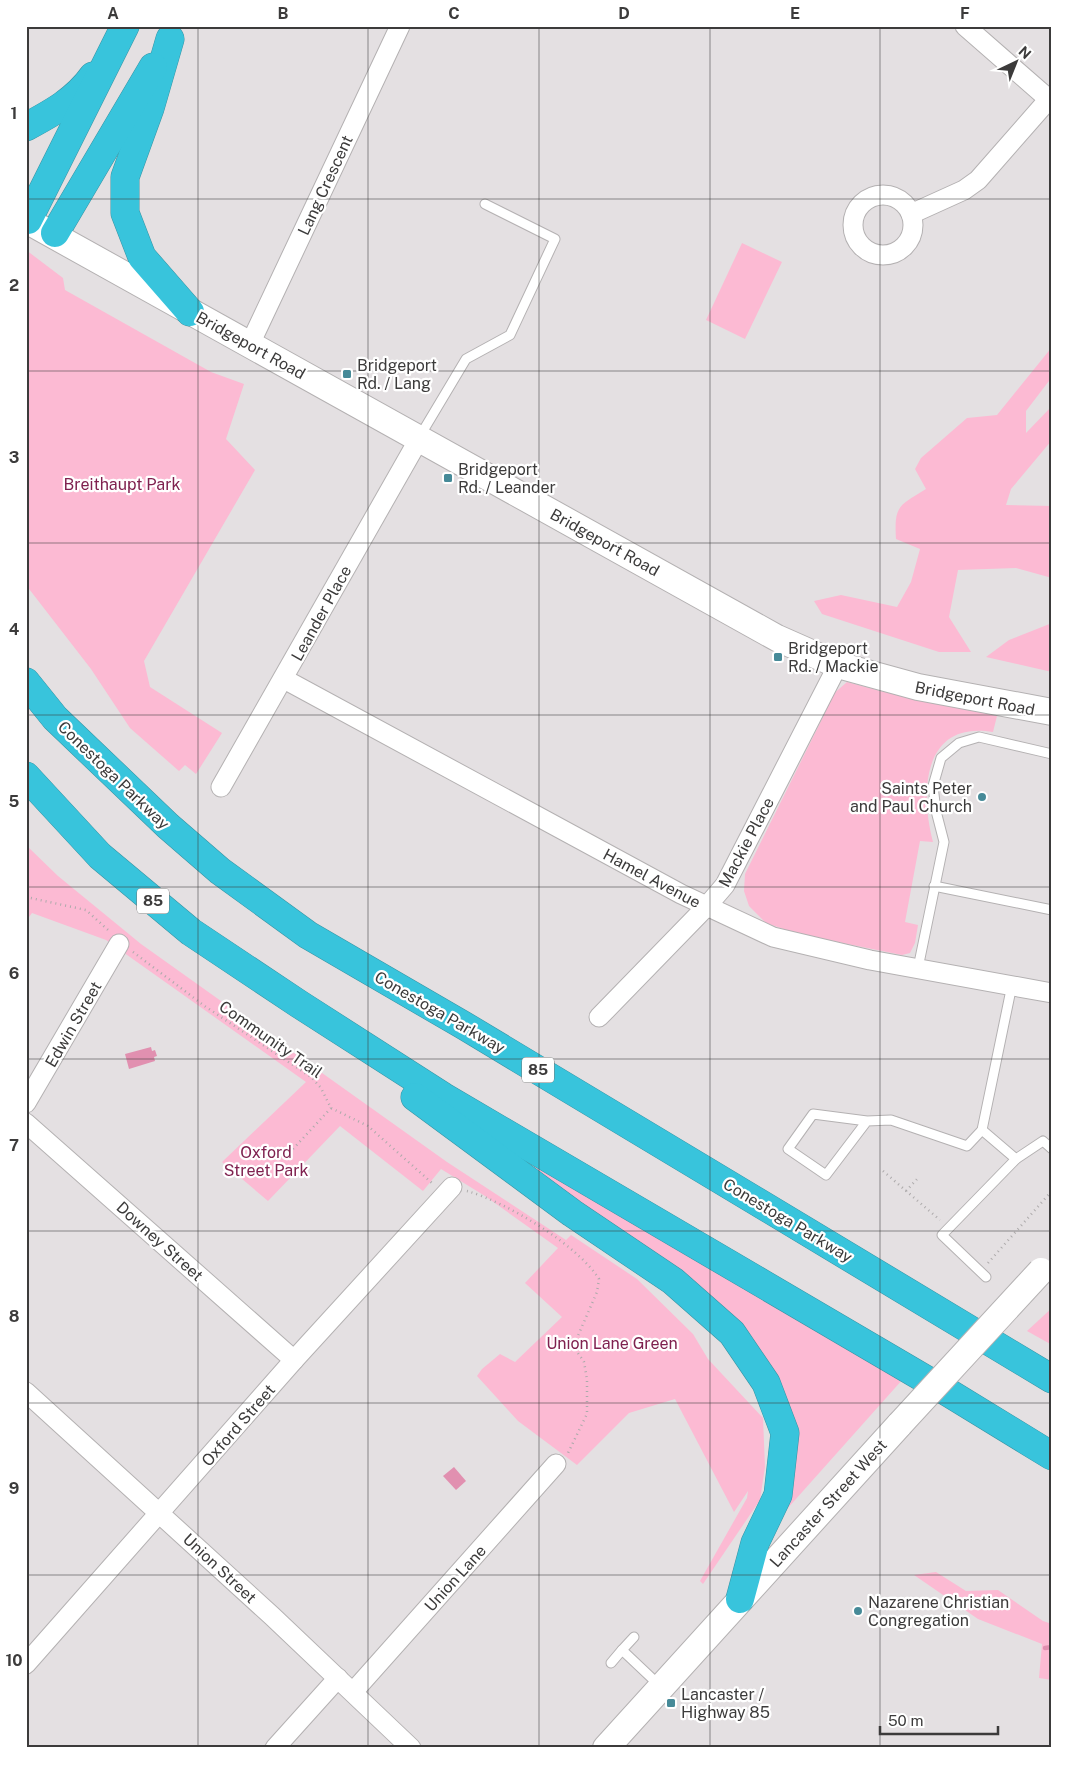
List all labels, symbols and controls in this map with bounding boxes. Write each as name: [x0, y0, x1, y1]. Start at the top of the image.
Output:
text: A: [107, 4, 119, 23]
text: B: [278, 4, 289, 23]
text: C: [448, 4, 460, 23]
text: D: [618, 4, 630, 23]
text: E: [790, 4, 800, 23]
text: F: [960, 4, 970, 23]
north arrow: [990, 38, 1040, 88]
text: N: [1015, 43, 1034, 62]
text: 1: [11, 104, 17, 123]
street label: Lang Crescent: [294, 132, 357, 238]
text: 2: [9, 276, 19, 295]
street label: Bridgeport Road: [193, 308, 309, 383]
place label: Bridgeport Rd. / Lang: [357, 356, 437, 393]
marker: Bridgeport Rd. / Lang: [341, 368, 353, 380]
text: 3: [9, 448, 19, 467]
place label: Bridgeport Rd. / Leander: [458, 460, 556, 497]
marker: Bridgeport Rd. / Leander: [442, 472, 454, 484]
park label: Breithaupt Park: [64, 475, 180, 494]
street label: Bridgeport Road: [547, 505, 663, 580]
street label: Leander Place: [287, 562, 355, 664]
text: 4: [9, 620, 20, 639]
place label: Bridgeport Rd. / Mackie: [788, 639, 879, 676]
marker: Bridgeport Rd. / Mackie: [772, 651, 784, 663]
street label: Bridgeport Road: [913, 678, 1037, 719]
street label: Conestoga Parkway: [54, 717, 174, 834]
place label: Saints Peter and Paul Church: [850, 779, 972, 816]
marker: Saints Peter and Paul Church: [976, 791, 988, 803]
text: 5: [9, 792, 20, 811]
street label: Mackie Place: [715, 794, 778, 890]
street label: Hamel Avenue: [600, 845, 704, 912]
road number: 85: [137, 888, 169, 914]
text: 6: [9, 964, 19, 983]
street label: Conestoga Parkway: [371, 967, 509, 1058]
street label: Edwin Street: [41, 978, 106, 1070]
street label: Community Trail: [215, 997, 326, 1082]
road number: 85: [522, 1058, 554, 1082]
text: 7: [9, 1136, 19, 1155]
park label: Oxford Street Park: [224, 1143, 308, 1180]
street label: Conestoga Parkway: [720, 1174, 856, 1267]
street label: Downey Street: [112, 1198, 207, 1285]
text: 8: [9, 1307, 20, 1326]
park label: Union Lane Green: [546, 1334, 678, 1353]
street label: Oxford Street: [198, 1381, 279, 1470]
street label: Lancaster Street West: [766, 1435, 891, 1571]
text: 9: [9, 1479, 19, 1498]
street label: Union Street: [179, 1530, 260, 1607]
street label: Union Lane: [421, 1541, 490, 1615]
place label: Nazarene Christian Congregation: [868, 1593, 1009, 1630]
marker: Nazarene Christian Congregation: [852, 1605, 864, 1617]
text: 10: [5, 1651, 23, 1670]
place label: Lancaster / Highway 85: [681, 1685, 770, 1722]
marker: Lancaster / Highway 85: [665, 1697, 677, 1709]
scale bar: [880, 1704, 998, 1736]
text: 50 m: [888, 1712, 923, 1729]

